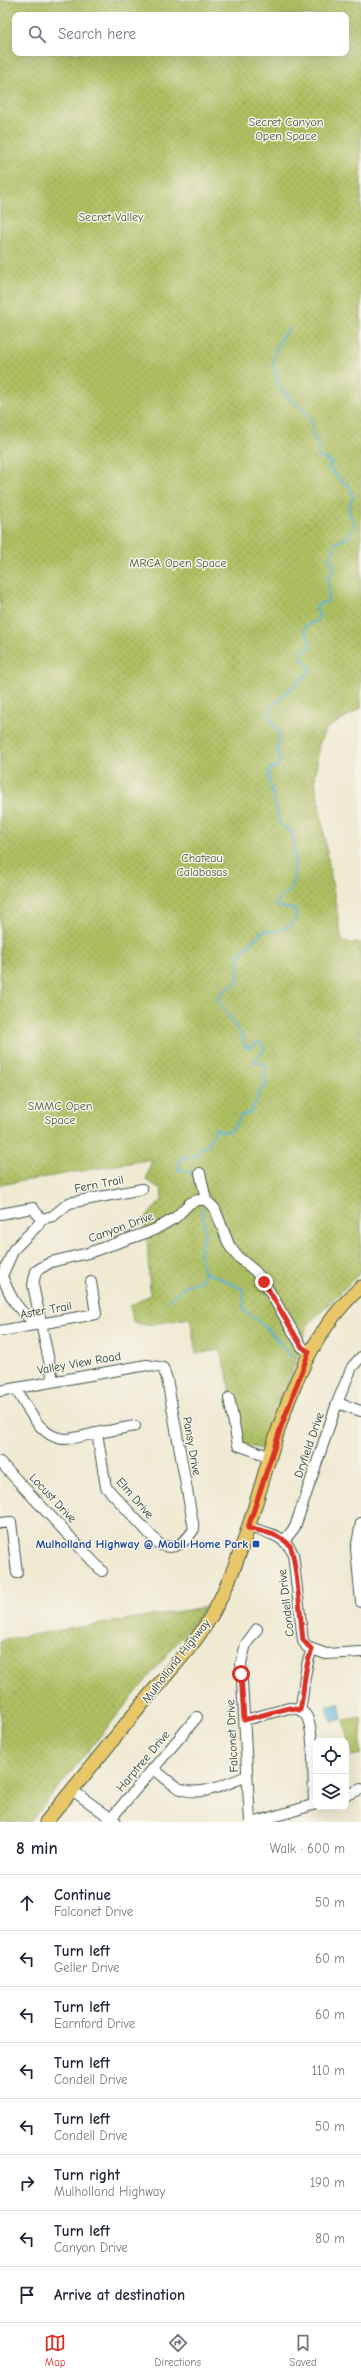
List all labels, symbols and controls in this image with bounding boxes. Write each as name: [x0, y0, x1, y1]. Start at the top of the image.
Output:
search box: [12, 12, 349, 56]
icon: search: [26, 23, 48, 45]
text: Search here: [58, 25, 136, 43]
park label: Secret Canyon Open Space: [249, 115, 323, 143]
park label: Secret Valley: [79, 210, 144, 224]
park label: MRCA Open Space: [129, 556, 227, 570]
park label: Chateau Calabasas: [176, 851, 228, 879]
park label: SMMC Open Space: [28, 1099, 92, 1127]
street label: Fern Trail: [73, 1172, 125, 1196]
street label: Canyon Drive: [87, 1209, 155, 1245]
route end: [255, 1273, 273, 1291]
street label: Aster Trail: [19, 1299, 73, 1321]
street label: Valley View Road: [36, 1349, 122, 1377]
street label: Dryfield Drive: [291, 1410, 327, 1480]
street label: Pansy Drive: [180, 1416, 204, 1476]
street label: Locust Drive: [27, 1470, 79, 1526]
street label: Elm Drive: [113, 1475, 157, 1521]
place label: Mulholland Highway @ Mobil Home Park: [36, 1537, 248, 1551]
marker: Mulholland Highway @ Mobil Home Park: [251, 1539, 261, 1549]
street label: Condell Drive: [275, 1568, 297, 1638]
street label: Mulholland Highway: [139, 1616, 214, 1706]
route start: [232, 1665, 250, 1683]
street label: Falconet Drive: [223, 1699, 241, 1773]
street label: Harptree Drive: [113, 1727, 173, 1795]
map controls: [313, 1738, 349, 1810]
button: locate: [313, 1738, 349, 1774]
button: layers: [313, 1774, 349, 1810]
text: 8 min: [16, 1839, 58, 1858]
text: Walk · 600 m: [270, 1841, 345, 1856]
text: Continue: [54, 1886, 111, 1904]
icon: ahead: [16, 1892, 38, 1914]
text: 50 m: [315, 1895, 345, 1910]
text: Falconet Drive: [54, 1904, 133, 1919]
text: Turn left: [54, 1942, 110, 1960]
icon: left: [16, 1948, 38, 1970]
text: 60 m: [315, 1951, 345, 1966]
text: Geller Drive: [54, 1960, 120, 1975]
text: Turn left: [54, 1998, 110, 2016]
icon: left: [16, 2004, 38, 2026]
text: 60 m: [315, 2007, 345, 2022]
text: Earnford Drive: [54, 2016, 135, 2031]
text: Turn left: [54, 2054, 110, 2072]
icon: left: [16, 2060, 38, 2082]
text: 110 m: [312, 2063, 345, 2078]
text: Condell Drive: [54, 2072, 127, 2087]
text: Turn left: [54, 2110, 110, 2128]
icon: left: [16, 2116, 38, 2138]
text: 50 m: [315, 2119, 345, 2134]
text: Condell Drive: [54, 2128, 127, 2143]
text: Turn right: [54, 2166, 120, 2184]
icon: right: [16, 2172, 38, 2194]
text: 190 m: [310, 2175, 345, 2190]
text: Mulholland Highway: [54, 2184, 165, 2199]
text: Turn left: [54, 2222, 110, 2240]
icon: left: [16, 2228, 38, 2250]
text: 80 m: [315, 2231, 345, 2246]
text: Canyon Drive: [54, 2240, 128, 2255]
icon: arrive: [16, 2284, 38, 2306]
text: Arrive at destination: [54, 2286, 185, 2304]
tab: Map: [44, 2332, 66, 2369]
tab: Directions: [154, 2332, 201, 2369]
tab: Saved: [289, 2332, 317, 2369]

